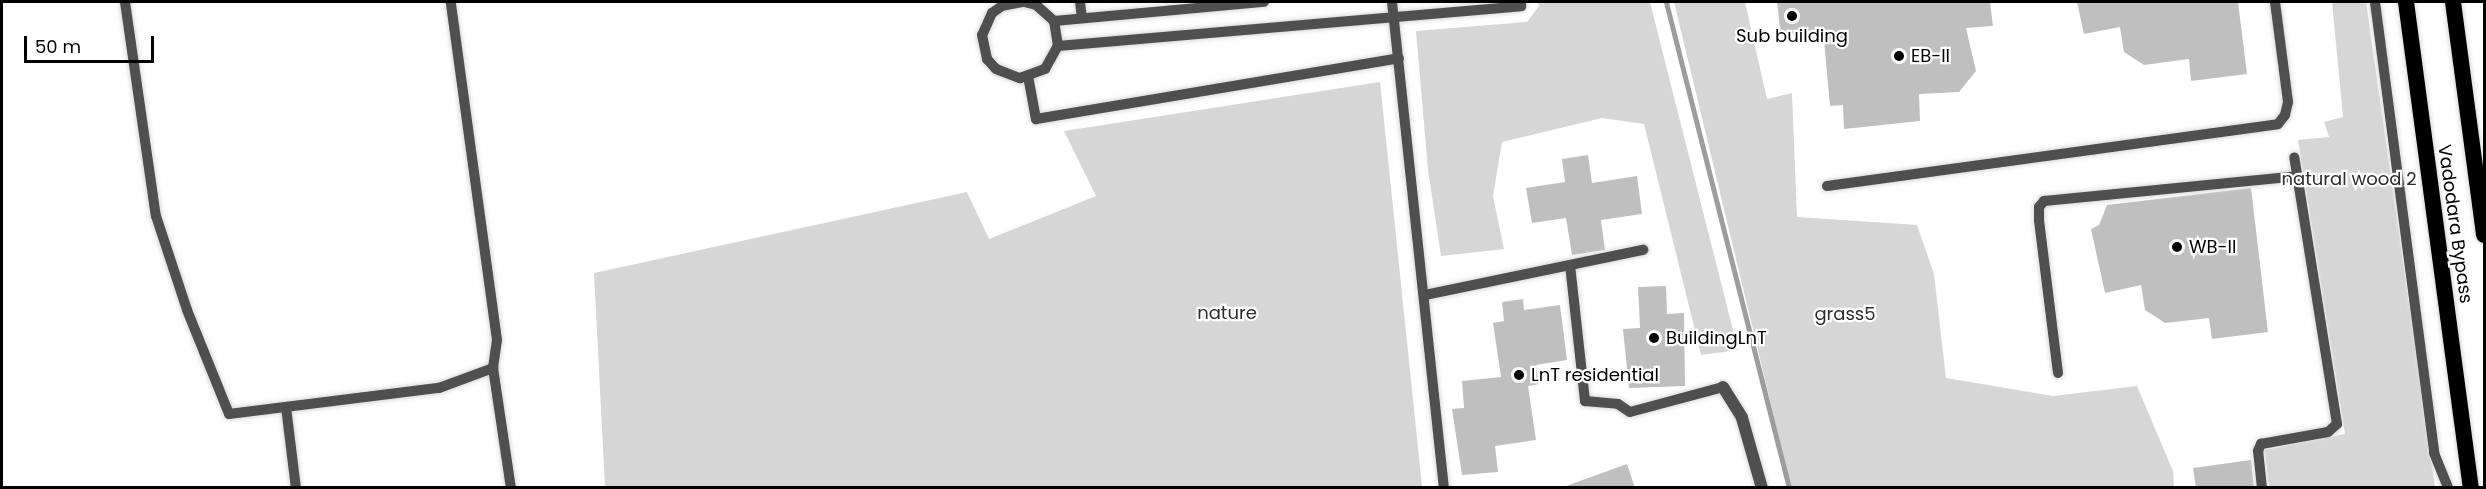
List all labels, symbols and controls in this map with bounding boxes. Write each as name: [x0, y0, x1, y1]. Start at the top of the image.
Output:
marker: Sub building: [1785, 9, 1799, 23]
scale bar: [27, 24, 158, 62]
place label: Sub building: [1736, 25, 1848, 47]
text: 50 m: [35, 34, 81, 59]
place label: EB-II: [1911, 45, 1950, 67]
marker: EB-II: [1892, 49, 1906, 63]
street label: Vadodara Bypass: [2433, 143, 2477, 305]
park label: natural wood 2: [2282, 168, 2416, 190]
place label: WB-II: [2189, 236, 2236, 258]
marker: WB-II: [2170, 240, 2184, 254]
park label: nature: [1197, 302, 1257, 324]
park label: grass5: [1814, 303, 1876, 325]
place label: BuildingLnT: [1666, 327, 1767, 349]
marker: BuildingLnT: [1647, 331, 1661, 345]
place label: LnT residential: [1531, 364, 1659, 386]
marker: LnT residential: [1512, 368, 1526, 382]

